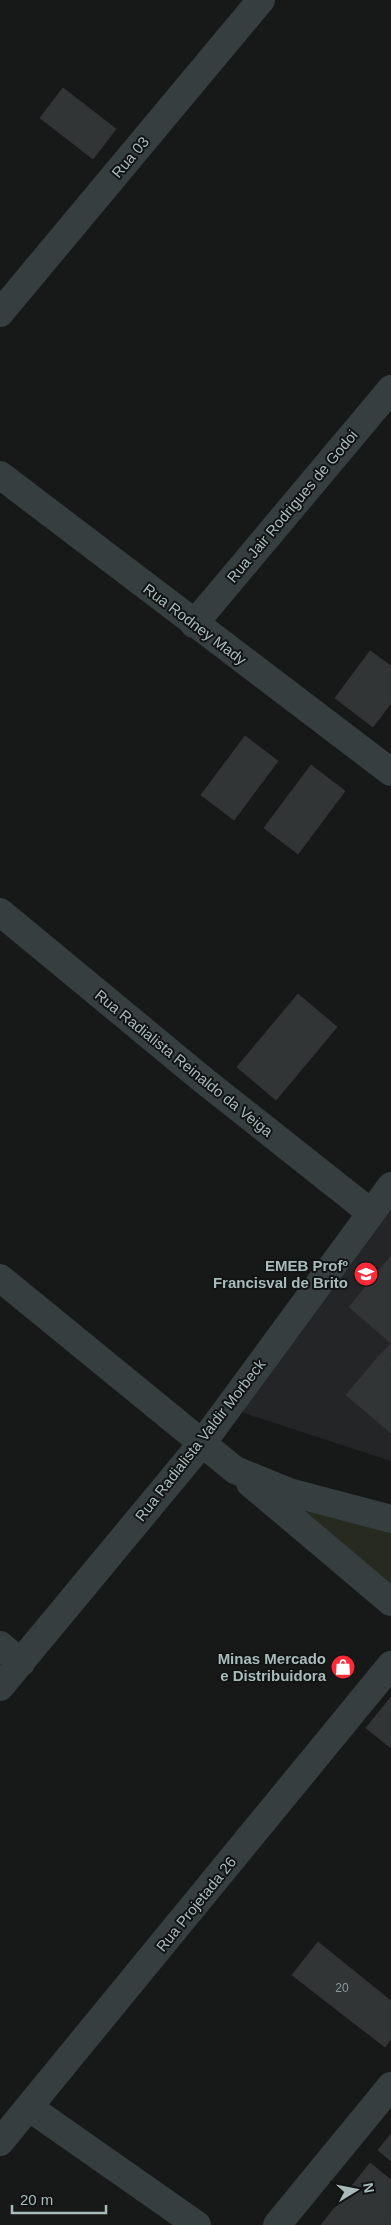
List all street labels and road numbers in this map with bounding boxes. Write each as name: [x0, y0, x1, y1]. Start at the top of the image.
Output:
street label: Rua 03: [108, 133, 152, 181]
street label: Rua Jair Rodrigues de Godoi: [223, 426, 361, 586]
street label: Rua Rodney Mady: [140, 580, 250, 668]
street label: Rua Radialista Reinaldo da Veiga: [92, 986, 277, 1140]
street label: Rua Radialista Valdir Morbeck: [132, 1355, 269, 1524]
street label: Rua Projetada 26: [153, 1853, 239, 1955]

